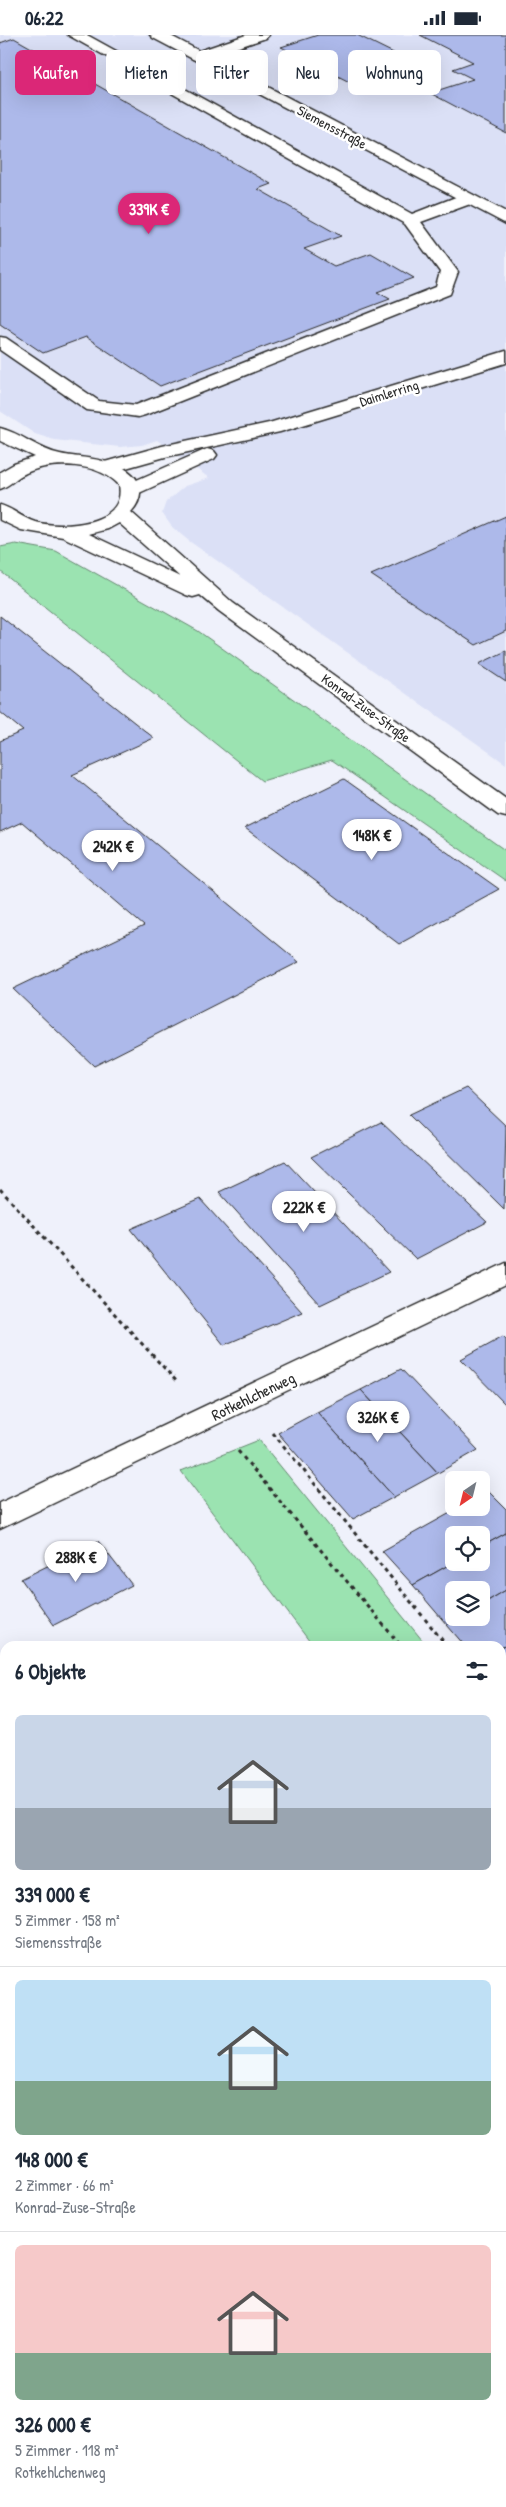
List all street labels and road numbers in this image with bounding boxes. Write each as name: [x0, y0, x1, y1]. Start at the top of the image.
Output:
street label: Siemensstraße: [294, 100, 371, 154]
street label: Daimlerring: [357, 375, 421, 411]
street label: Konrad-Zuse-Straße: [317, 669, 415, 747]
street label: Rotkehlchenweg: [207, 1366, 299, 1426]

